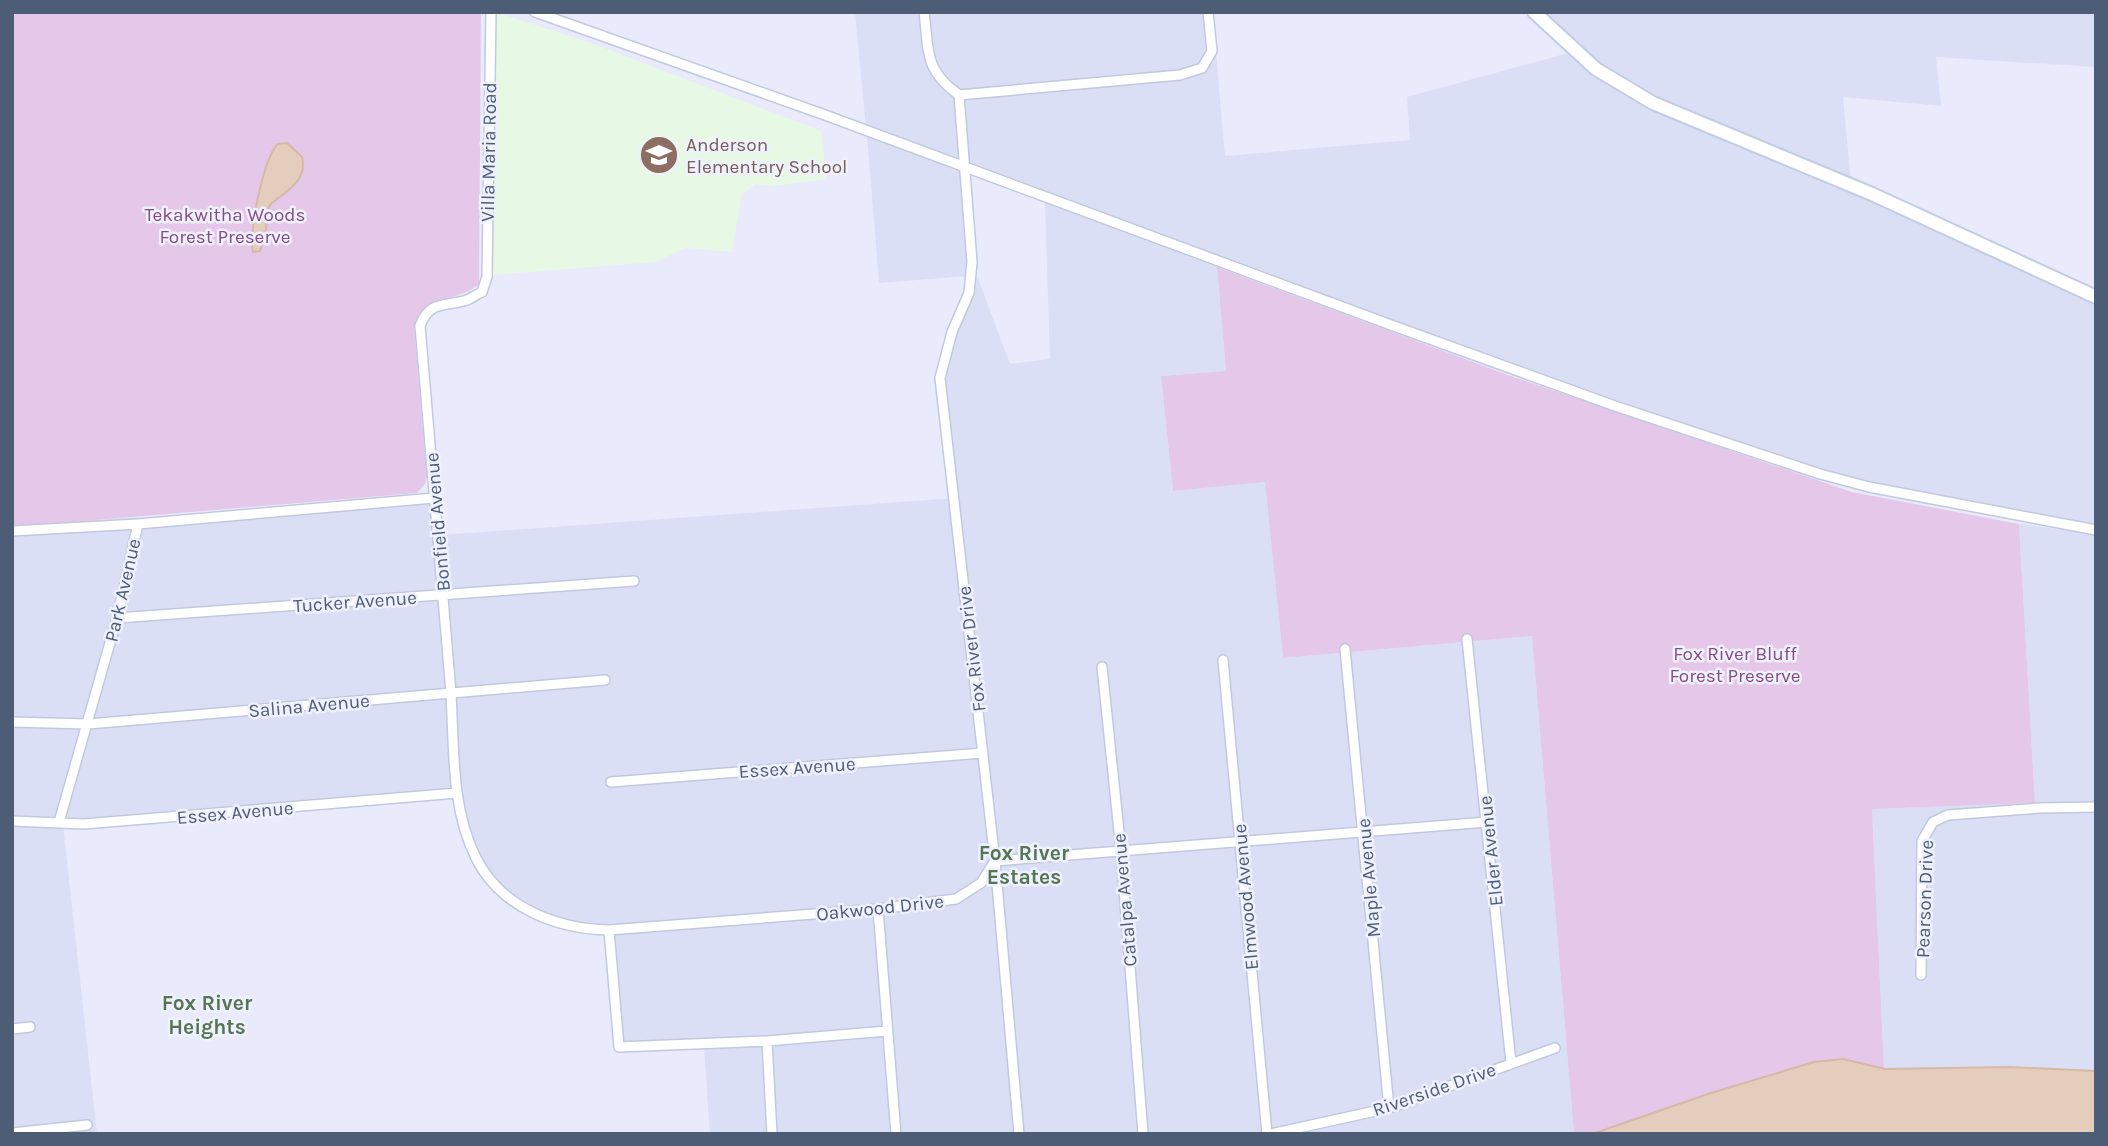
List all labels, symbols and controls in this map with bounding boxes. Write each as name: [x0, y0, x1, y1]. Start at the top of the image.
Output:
street label: Villa Maria Road: [477, 82, 501, 222]
school or university icon: Anderson Elementary School: [638, 134, 680, 176]
place label: Anderson Elementary School: [686, 134, 847, 178]
park label: Tekakwitha Woods Forest Preserve: [144, 204, 306, 248]
street label: Bonfield Avenue: [421, 452, 455, 592]
street label: Park Avenue: [100, 536, 146, 644]
street label: Fox River Drive: [953, 585, 991, 713]
street label: Tucker Avenue: [293, 587, 418, 617]
park label: Fox River Bluff Forest Preserve: [1669, 643, 1801, 687]
street label: Salina Avenue: [247, 690, 371, 722]
street label: Essex Avenue: [738, 753, 856, 783]
street label: Elder Avenue: [1474, 795, 1508, 907]
street label: Essex Avenue: [176, 797, 294, 829]
street label: Maple Avenue: [1353, 817, 1385, 939]
street label: Elmwood Avenue: [1229, 823, 1263, 971]
street label: Catalpa Avenue: [1108, 832, 1142, 967]
street label: Pearson Drive: [1912, 840, 1938, 959]
district label: Fox River Estates: [979, 841, 1070, 889]
street label: Oakwood Drive: [815, 890, 945, 926]
district label: Fox River Heights: [162, 991, 253, 1039]
street label: Riverside Drive: [1370, 1059, 1499, 1121]

